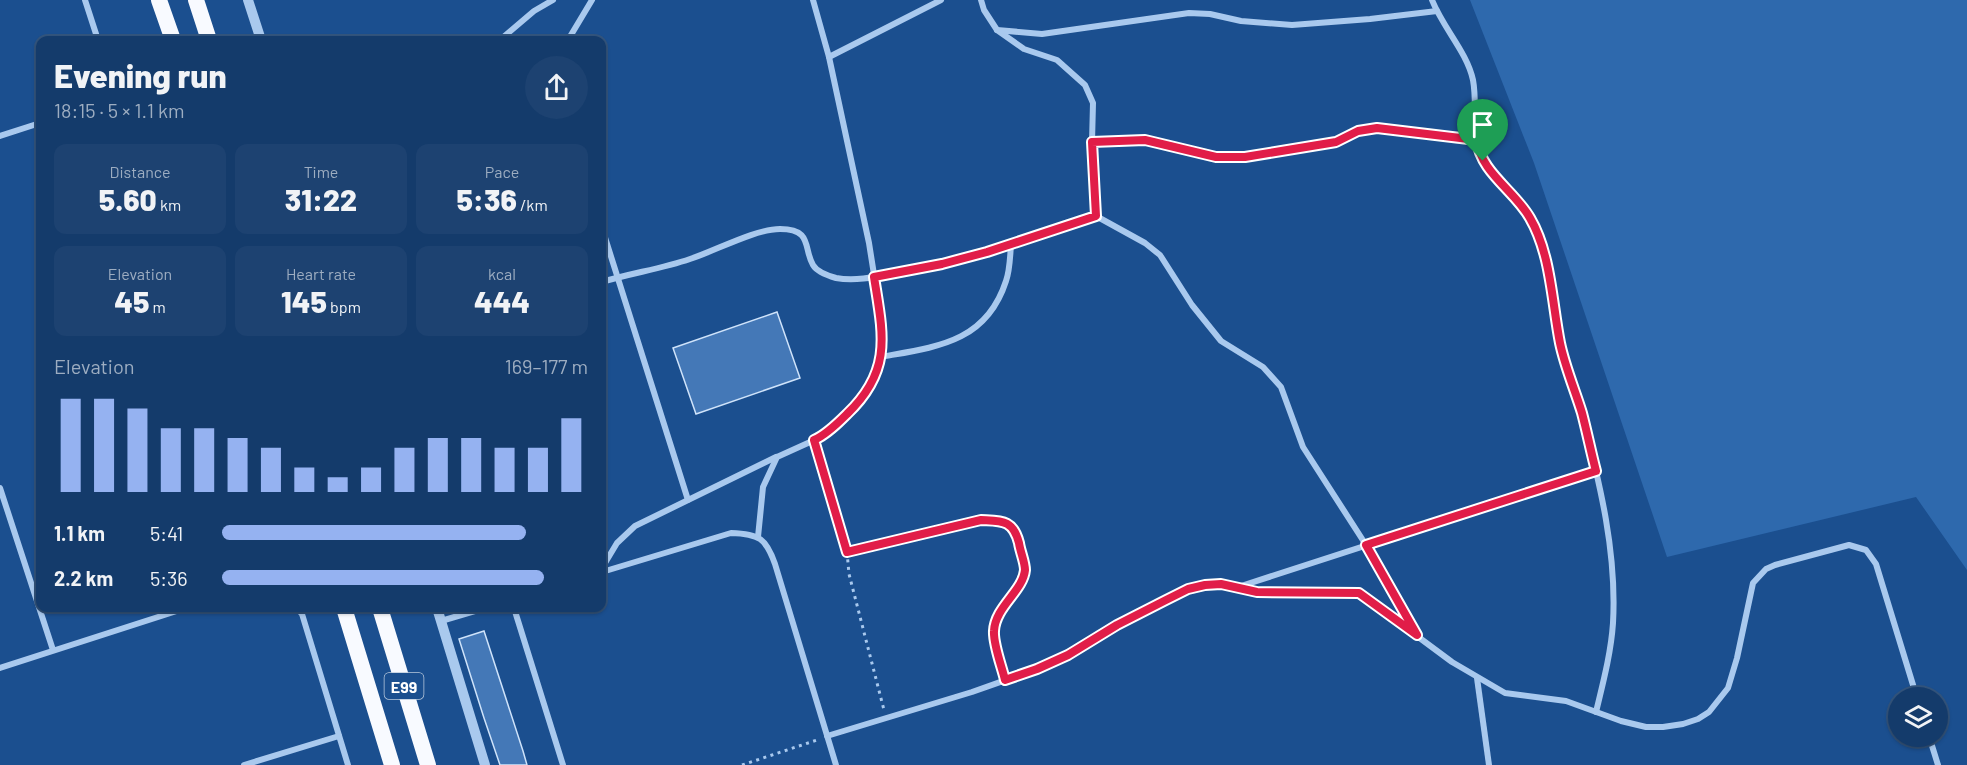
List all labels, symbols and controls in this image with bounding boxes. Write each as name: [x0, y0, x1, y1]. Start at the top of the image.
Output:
text: Evening run: [54, 55, 227, 95]
button: share: [525, 56, 588, 119]
text: 18:15 · 5 × 1.1 km: [54, 98, 185, 122]
pin: [1457, 99, 1508, 161]
icon: arrive: [1466, 108, 1499, 141]
text: Distance: [110, 162, 170, 181]
text: Time: [304, 162, 338, 181]
text: Pace: [485, 162, 519, 181]
text: 5.60: [99, 181, 157, 217]
text: 31:22: [285, 181, 357, 217]
text: 5:36: [456, 181, 517, 217]
text: km: [157, 195, 181, 214]
text: /km: [517, 195, 548, 214]
text: Elevation: [108, 264, 172, 283]
text: Heart rate: [286, 264, 356, 283]
text: kcal: [488, 264, 516, 283]
text: 45: [114, 283, 149, 319]
text: 145: [281, 283, 327, 319]
text: 444: [474, 283, 530, 319]
text: m: [149, 297, 166, 316]
text: bpm: [327, 297, 361, 316]
text: Elevation: [54, 354, 135, 378]
text: 169–177 m: [505, 354, 588, 378]
text: 1.1 km: [54, 521, 105, 545]
text: 5:41: [150, 521, 183, 545]
text: 2.2 km: [54, 566, 113, 590]
text: 5:36: [150, 566, 188, 590]
road number: E99: [384, 673, 424, 699]
map controls: [1888, 687, 1948, 747]
button: layers: [1888, 687, 1948, 747]

